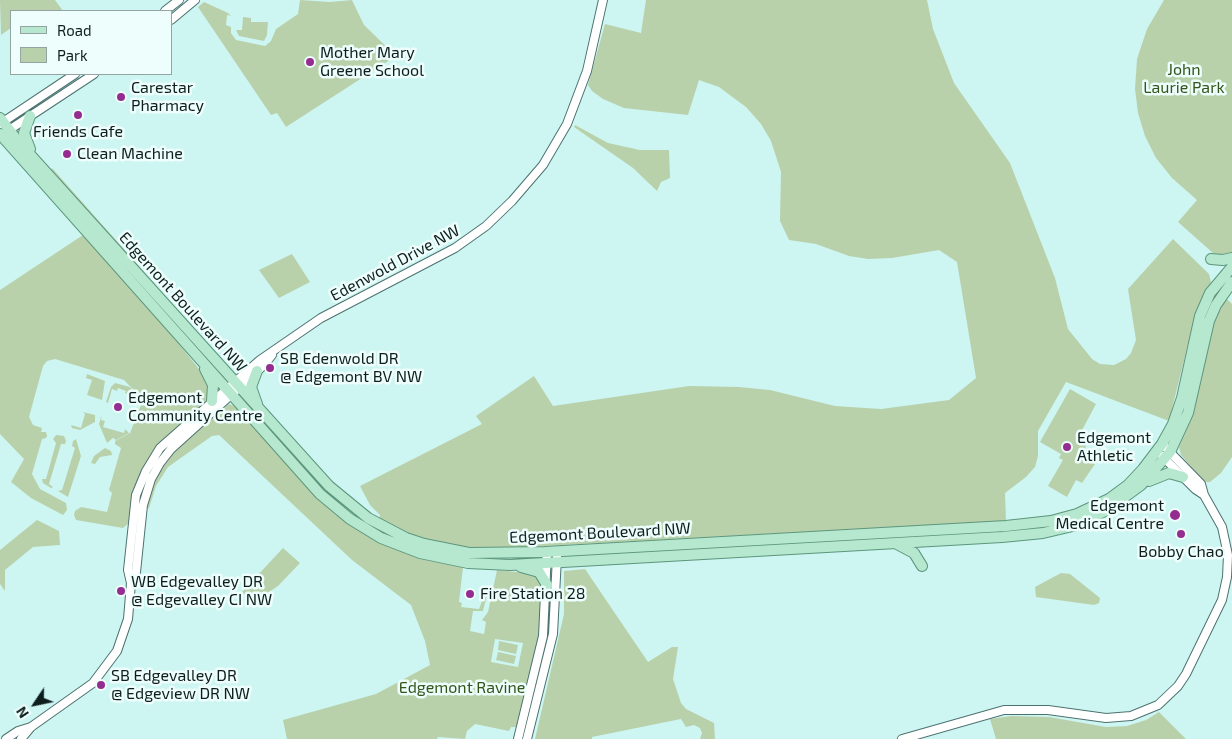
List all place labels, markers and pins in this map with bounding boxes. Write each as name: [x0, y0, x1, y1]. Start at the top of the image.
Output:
place label: Mother Mary Greene School: [320, 43, 424, 81]
marker: Mother Mary Greene School: [304, 56, 316, 68]
place label: Carestar Pharmacy: [131, 78, 204, 116]
marker: Carestar Pharmacy: [115, 91, 127, 103]
marker: Friends Cafe: [72, 109, 84, 121]
place label: Friends Cafe: [33, 122, 123, 142]
place label: Clean Machine: [77, 144, 183, 164]
marker: Clean Machine: [61, 148, 73, 160]
place label: SB Edenwold DR @ Edgemont BV NW: [280, 349, 422, 387]
marker: SB Edenwold DR @ Edgemont BV NW: [264, 362, 276, 374]
place label: Edgemont Community Centre: [128, 388, 263, 426]
marker: Edgemont Community Centre: [112, 401, 124, 413]
place label: Edgemont Athletic: [1077, 428, 1151, 466]
marker: Edgemont Athletic: [1061, 441, 1073, 453]
place label: Edgemont Medical Centre: [1055, 496, 1164, 534]
marker: Edgemont Medical Centre: [1168, 508, 1182, 522]
marker: Bobby Chao: [1175, 528, 1187, 540]
place label: Bobby Chao: [1138, 542, 1224, 562]
place label: WB Edgevalley DR @ Edgevalley CI NW: [131, 572, 272, 610]
place label: Fire Station 28: [480, 584, 585, 604]
marker: WB Edgevalley DR @ Edgevalley CI NW: [115, 585, 127, 597]
marker: Fire Station 28: [464, 588, 476, 600]
place label: SB Edgevalley DR @ Edgeview DR NW: [111, 666, 250, 704]
marker: SB Edgevalley DR @ Edgeview DR NW: [95, 679, 107, 691]

